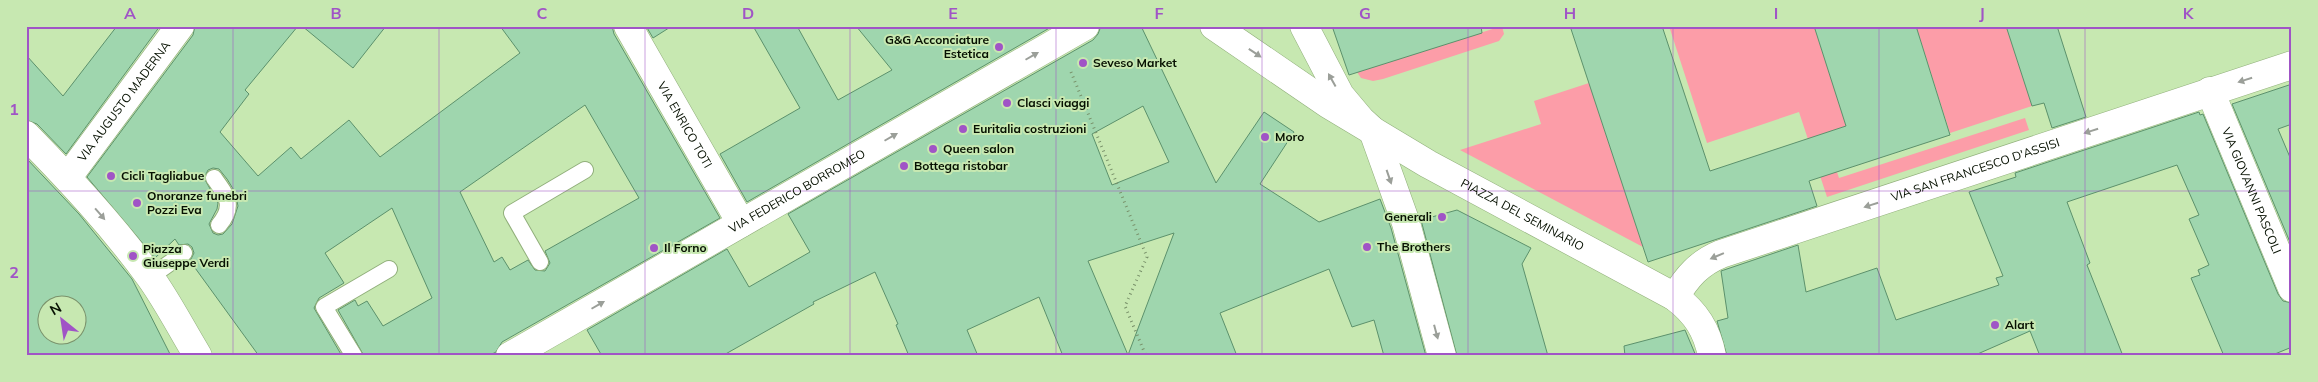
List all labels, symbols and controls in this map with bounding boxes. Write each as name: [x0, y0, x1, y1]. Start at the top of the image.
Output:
text: A: [124, 3, 136, 23]
text: B: [330, 3, 342, 23]
text: C: [537, 3, 548, 23]
text: D: [742, 3, 754, 23]
text: E: [948, 3, 958, 23]
text: F: [1154, 3, 1164, 23]
text: G: [1359, 3, 1371, 23]
text: H: [1564, 3, 1576, 23]
text: I: [1774, 3, 1778, 23]
text: J: [1979, 3, 1985, 23]
text: K: [2183, 3, 2195, 23]
place label: G&G Acconciature Estetica: [885, 32, 989, 61]
street label: VIA AUGUSTO MADERNA: [74, 38, 173, 164]
marker: G&G Acconciature Estetica: [993, 41, 1005, 53]
one-way arrow: [1248, 48, 1261, 58]
one-way arrow: [1025, 52, 1039, 61]
place label: Seveso Market: [1093, 55, 1177, 70]
marker: Seveso Market: [1077, 57, 1089, 69]
one-way arrow: [1327, 73, 1336, 86]
one-way arrow: [2238, 77, 2253, 84]
street label: VIA ENRICO TOTI: [654, 79, 716, 170]
place label: Clasci viaggi: [1017, 95, 1089, 110]
marker: Clasci viaggi: [1001, 97, 1013, 109]
text: 1: [9, 99, 19, 119]
place label: Euritalia costruzioni: [973, 121, 1086, 136]
marker: Euritalia costruzioni: [957, 123, 969, 135]
street label: VIA GIOVANNI PASCOLI: [2219, 125, 2285, 256]
one-way arrow: [2083, 127, 2098, 135]
place label: Moro: [1275, 129, 1304, 144]
marker: Moro: [1259, 131, 1271, 143]
one-way arrow: [883, 133, 898, 141]
street label: VIA SAN FRANCESCO D'ASSISI: [1889, 134, 2061, 204]
place label: Queen salon: [943, 141, 1014, 156]
marker: Queen salon: [927, 143, 939, 155]
street label: VIA FEDERICO BORROMEO: [726, 146, 868, 236]
place label: Bottega ristobar: [914, 158, 1008, 173]
marker: Bottega ristobar: [898, 160, 910, 172]
place label: Cicli Tagliabue: [121, 168, 205, 183]
marker: Cicli Tagliabue: [105, 170, 117, 182]
one-way arrow: [1385, 170, 1393, 185]
street label: PIAZZA DEL SEMINARIO: [1458, 175, 1587, 254]
place label: Onoranze funebri Pozzi Eva: [147, 188, 247, 217]
marker: Onoranze funebri Pozzi Eva: [131, 197, 143, 209]
one-way arrow: [1863, 201, 1878, 209]
one-way arrow: [94, 208, 105, 221]
place label: Generali: [1384, 209, 1432, 224]
marker: Generali: [1436, 211, 1448, 223]
place label: The Brothers: [1377, 239, 1451, 254]
place label: Il Forno: [664, 240, 707, 255]
place label: Piazza Giuseppe Verdi: [143, 241, 229, 270]
marker: The Brothers: [1361, 241, 1373, 253]
marker: Il Forno: [648, 242, 660, 254]
marker: Piazza Giuseppe Verdi: [127, 250, 139, 262]
one-way arrow: [1710, 253, 1724, 261]
text: 2: [9, 262, 19, 282]
north arrow: [38, 294, 88, 344]
text: N: [46, 298, 65, 319]
one-way arrow: [592, 301, 605, 310]
place label: Alart: [2005, 317, 2035, 332]
marker: Alart: [1989, 319, 2001, 331]
one-way arrow: [1432, 325, 1440, 340]

